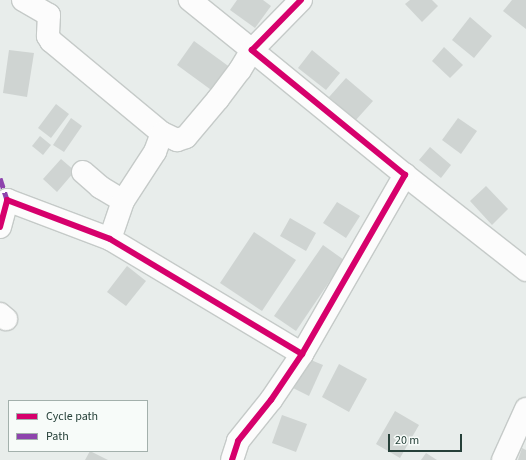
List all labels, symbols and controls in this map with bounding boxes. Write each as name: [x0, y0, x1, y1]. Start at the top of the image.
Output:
legend: [8, 400, 148, 452]
text: Cycle path: [46, 408, 98, 425]
scale bar: [390, 426, 464, 452]
text: Path: [46, 428, 69, 445]
text: 20 m: [395, 432, 419, 449]

